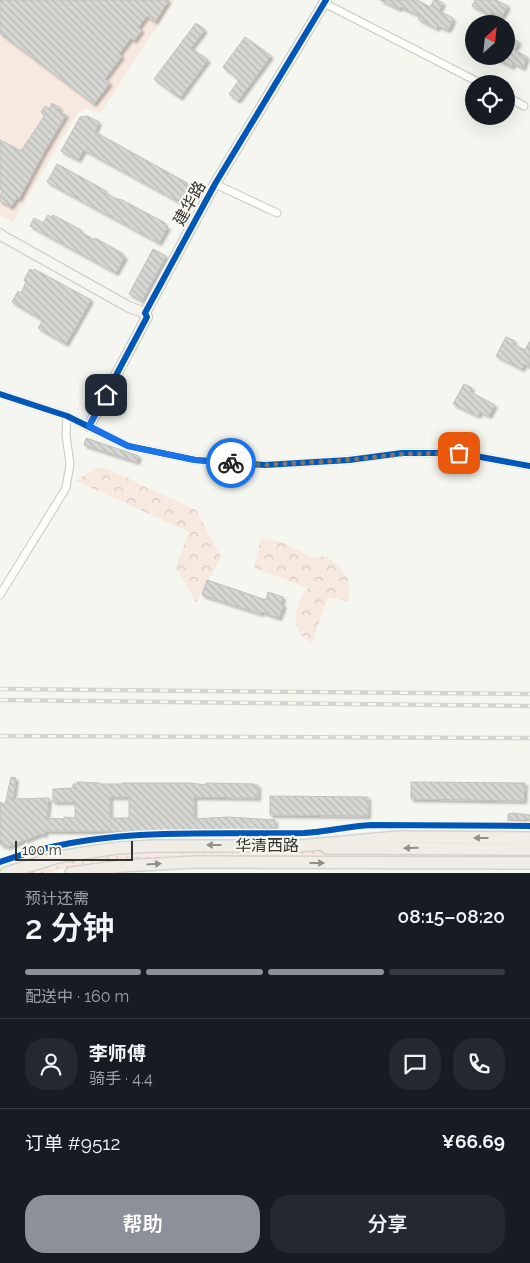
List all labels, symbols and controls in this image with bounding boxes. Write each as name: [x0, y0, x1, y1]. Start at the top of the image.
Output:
north arrow: [465, 15, 515, 65]
map controls: [465, 15, 515, 125]
button: locate: [465, 75, 515, 125]
street label: 建华路: [169, 178, 209, 229]
pin: [85, 374, 127, 416]
icon: home: [92, 381, 120, 409]
pin: [438, 432, 480, 474]
courier: [206, 438, 256, 488]
icon: bag: [445, 439, 473, 467]
icon: bike: [217, 449, 245, 477]
one-way arrow: [473, 833, 489, 841]
street label: 华清西路: [235, 836, 299, 855]
scale bar: [15, 838, 132, 861]
one-way arrow: [206, 841, 222, 849]
text: 100 m: [22, 842, 62, 858]
one-way arrow: [403, 844, 419, 852]
one-way arrow: [147, 859, 163, 867]
one-way arrow: [309, 859, 325, 867]
text: 预计还需: [25, 889, 89, 908]
text: 08:15–08:20: [398, 905, 505, 927]
text: 2 分钟: [25, 909, 114, 946]
text: 配送中 · 160 m: [25, 987, 129, 1006]
button: person: [25, 1038, 77, 1090]
button: chat: [389, 1038, 441, 1090]
button: phone: [453, 1038, 505, 1090]
text: 李师傅: [89, 1042, 146, 1064]
text: 骑手 · 4.4: [89, 1069, 153, 1088]
text: ¥66.69: [441, 1130, 505, 1152]
text: 订单 #9512: [25, 1132, 120, 1154]
button: 帮助: [25, 1195, 260, 1253]
button: 分享: [270, 1195, 505, 1253]

